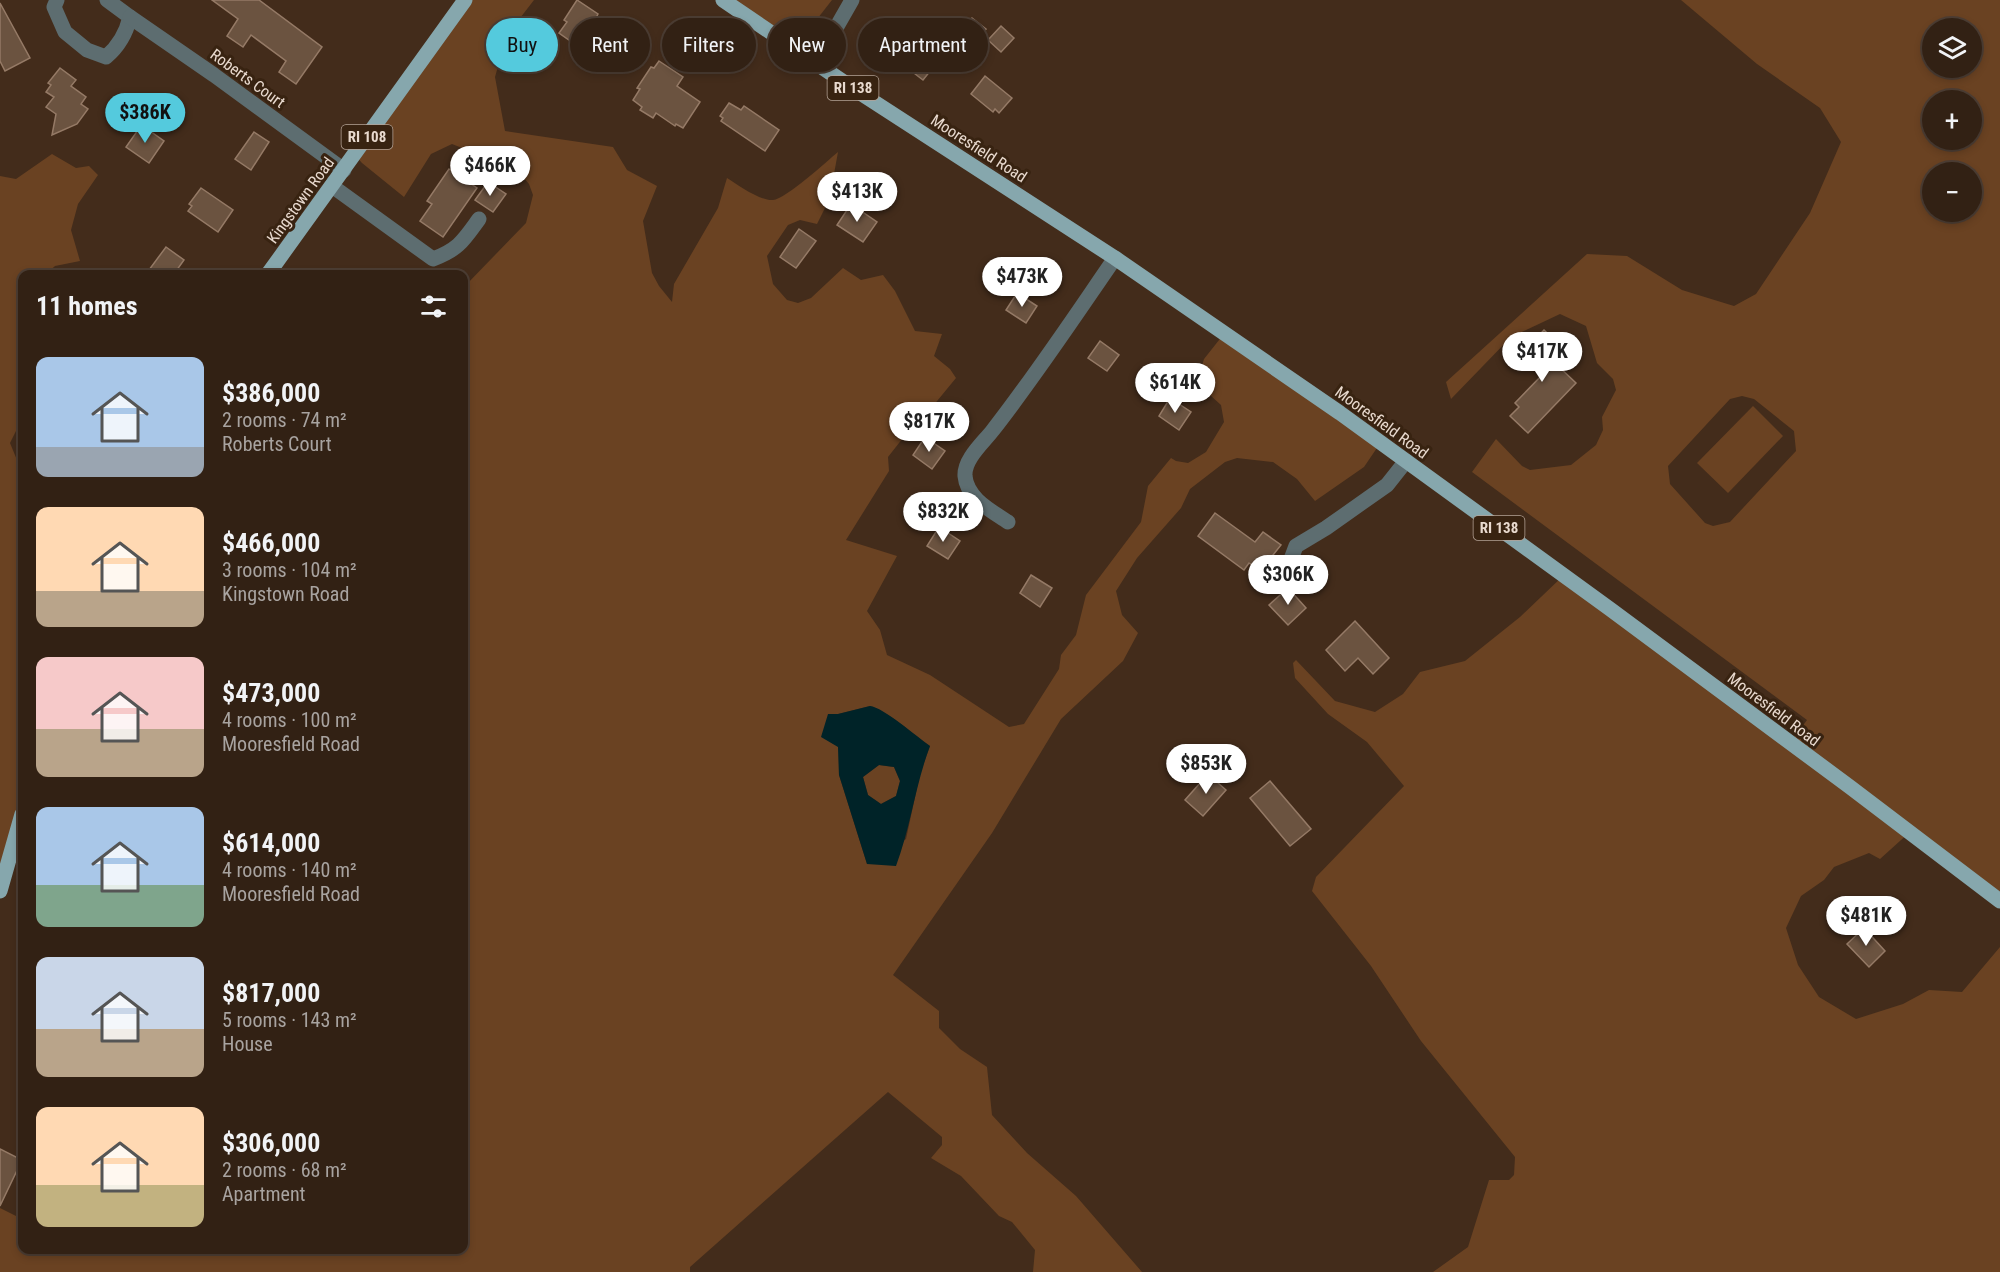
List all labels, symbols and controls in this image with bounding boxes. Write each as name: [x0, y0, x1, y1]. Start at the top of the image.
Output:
chip: Buy: [486, 18, 558, 72]
chip: Rent: [570, 18, 650, 72]
chip: Filters: [662, 18, 756, 72]
chip: New: [768, 18, 846, 72]
chip: Apartment: [858, 18, 988, 72]
map controls: [1922, 18, 1982, 222]
button: layers: [1922, 18, 1982, 78]
street label: Roberts Court: [207, 45, 289, 112]
road number: RI 138: [828, 76, 878, 100]
button: +: [1922, 90, 1982, 150]
pin: $386K: [103, 93, 187, 144]
text: $386K: [119, 100, 171, 124]
street label: Mooresfield Road: [927, 110, 1030, 186]
road number: RI 108: [342, 125, 392, 149]
pin: $466K: [448, 146, 532, 197]
street label: Kingstown Road: [263, 153, 338, 247]
text: $466K: [464, 153, 516, 177]
button: −: [1922, 162, 1982, 222]
pin: $413K: [815, 172, 899, 223]
text: $413K: [831, 179, 883, 203]
pin: $473K: [980, 257, 1064, 308]
text: $473K: [996, 264, 1048, 288]
icon: filters: [417, 290, 450, 323]
text: 11 homes: [36, 291, 138, 321]
pin: $417K: [1500, 332, 1584, 383]
text: $417K: [1516, 339, 1568, 363]
pin: $614K: [1133, 363, 1217, 414]
text: $614K: [1149, 370, 1201, 394]
text: $386,000: [222, 378, 320, 408]
icon: home: [84, 381, 156, 453]
street label: Mooresfield Road: [1331, 382, 1432, 463]
pin: $817K: [887, 402, 971, 453]
text: 2 rooms · 74 m²: [222, 408, 347, 432]
text: $817K: [903, 409, 955, 433]
text: Roberts Court: [222, 432, 332, 456]
pin: $832K: [901, 492, 985, 543]
text: $832K: [917, 499, 969, 523]
road number: RI 138: [1474, 516, 1524, 540]
text: $466,000: [222, 528, 320, 558]
icon: home: [84, 531, 156, 603]
pin: $306K: [1246, 555, 1330, 606]
text: 3 rooms · 104 m²: [222, 558, 357, 582]
text: $306K: [1262, 562, 1314, 586]
text: Kingstown Road: [222, 582, 349, 606]
street label: Mooresfield Road: [1724, 669, 1824, 750]
text: $473,000: [222, 678, 320, 708]
icon: home: [84, 681, 156, 753]
text: 4 rooms · 100 m²: [222, 708, 357, 732]
text: Mooresfield Road: [222, 732, 360, 756]
pin: $853K: [1164, 744, 1248, 795]
text: $853K: [1180, 751, 1232, 775]
text: $614,000: [222, 828, 320, 858]
icon: home: [84, 831, 156, 903]
text: 4 rooms · 140 m²: [222, 858, 357, 882]
text: Mooresfield Road: [222, 882, 360, 906]
pin: $481K: [1824, 896, 1908, 947]
text: $481K: [1840, 903, 1892, 927]
text: $817,000: [222, 978, 320, 1008]
icon: home: [84, 981, 156, 1053]
text: 5 rooms · 143 m²: [222, 1008, 357, 1032]
text: House: [222, 1032, 273, 1056]
text: $306,000: [222, 1128, 320, 1158]
icon: home: [84, 1131, 156, 1203]
text: 2 rooms · 68 m²: [222, 1158, 347, 1182]
text: Apartment: [222, 1182, 306, 1206]

